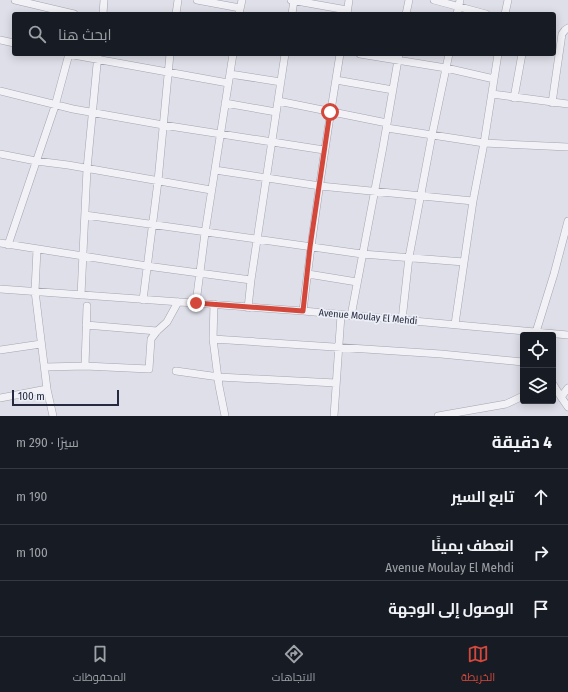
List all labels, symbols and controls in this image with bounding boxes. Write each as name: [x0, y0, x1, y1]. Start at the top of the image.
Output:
search box: [12, 12, 556, 56]
icon: search: [26, 23, 48, 45]
text: ابحث هنا: [58, 26, 112, 44]
route start: [321, 103, 339, 121]
route end: [187, 294, 205, 312]
street label: Avenue Moulay El Mehdi: [318, 307, 418, 327]
map controls: [520, 332, 556, 404]
button: locate: [520, 332, 556, 368]
button: layers: [520, 368, 556, 404]
scale bar: [12, 388, 119, 407]
text: 100 m: [18, 390, 45, 403]
text: 4 دقيقة: [492, 432, 552, 453]
text: سيرًا · 290 m: [16, 435, 79, 450]
icon: ahead: [530, 486, 552, 508]
text: تابع السير: [451, 488, 514, 506]
text: 190 m: [16, 489, 47, 504]
text: انعطف يمينًا: [431, 537, 514, 555]
icon: right: [530, 542, 552, 564]
text: 100 m: [16, 545, 48, 560]
text: Avenue Moulay El Mehdi: [385, 560, 514, 575]
icon: arrive: [530, 598, 552, 620]
text: الوصول إلى الوجهة: [388, 600, 514, 618]
tab: المحفوظات: [73, 643, 126, 687]
tab: الاتجاهات: [272, 643, 315, 687]
tab: الخريطة: [461, 643, 495, 687]

